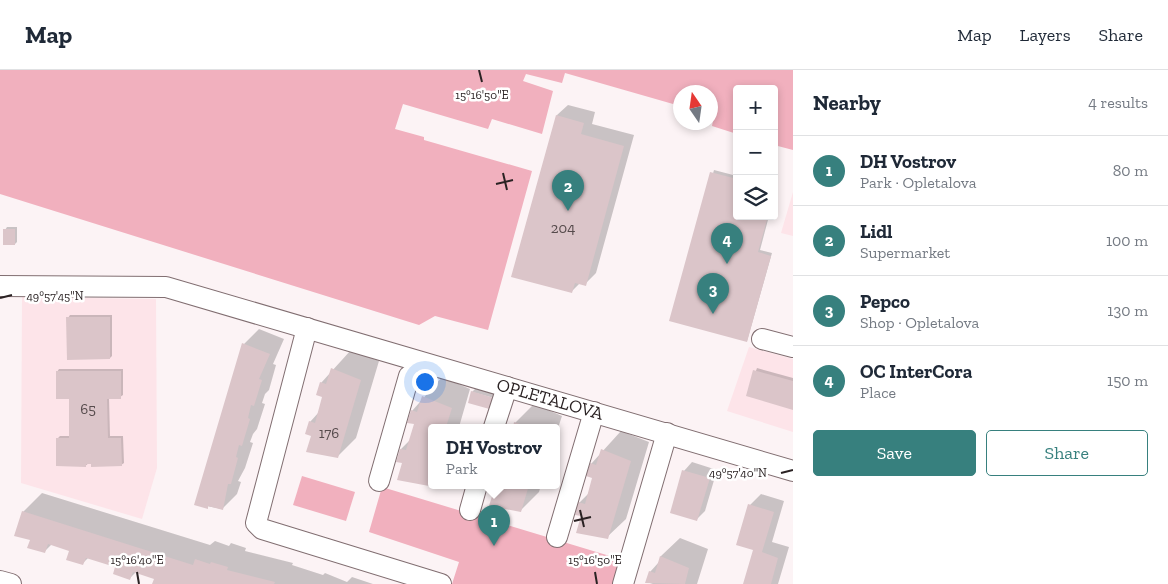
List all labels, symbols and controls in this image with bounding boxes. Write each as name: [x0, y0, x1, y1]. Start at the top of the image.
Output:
text: Map: [25, 20, 72, 49]
text: Map: [957, 24, 992, 46]
text: Layers: [1020, 24, 1071, 46]
text: Share: [1099, 24, 1143, 46]
north arrow: [673, 85, 718, 130]
map controls: [733, 85, 778, 220]
button: +: [733, 85, 778, 130]
text: 15°16'50"E: [455, 88, 509, 102]
text: Nearby: [813, 90, 881, 115]
text: 4 results: [1088, 93, 1148, 112]
button: −: [733, 130, 778, 175]
text: DH Vostrov: [860, 150, 956, 173]
text: 1: [826, 161, 832, 180]
text: 80 m: [1113, 161, 1148, 180]
pin: 2: [552, 170, 584, 211]
text: Park · Opletalova: [860, 173, 977, 192]
button: layers: [733, 175, 778, 220]
house number: 204: [551, 219, 575, 237]
text: Lidl: [860, 220, 893, 243]
pin: 4: [711, 223, 743, 264]
text: 2: [825, 231, 833, 250]
text: 100 m: [1106, 231, 1148, 250]
text: Supermarket: [860, 243, 950, 262]
pin: 3: [697, 273, 729, 314]
text: 49°57'45"N: [26, 289, 84, 303]
text: Pepco: [860, 290, 910, 313]
text: 3: [825, 301, 833, 320]
text: 130 m: [1107, 301, 1148, 320]
text: Shop · Opletalova: [860, 313, 979, 332]
text: OC InterCora: [860, 360, 972, 383]
your location: [412, 369, 438, 395]
text: 4: [824, 371, 834, 390]
text: 150 m: [1107, 371, 1148, 390]
street label: OPLETALOVA: [494, 373, 606, 425]
text: Place: [860, 383, 896, 402]
house number: 65: [80, 400, 96, 418]
house number: 176: [319, 424, 339, 442]
popup: [428, 424, 560, 489]
button: Save: [813, 430, 976, 476]
button: Share: [986, 430, 1148, 476]
text: DH Vostrov: [446, 436, 542, 459]
text: Park: [446, 459, 478, 478]
text: 49°57'40"N: [709, 466, 767, 480]
pin: 1: [478, 505, 510, 546]
text: 15°16'40"E: [110, 553, 164, 567]
text: 15°16'50"E: [568, 553, 622, 567]

